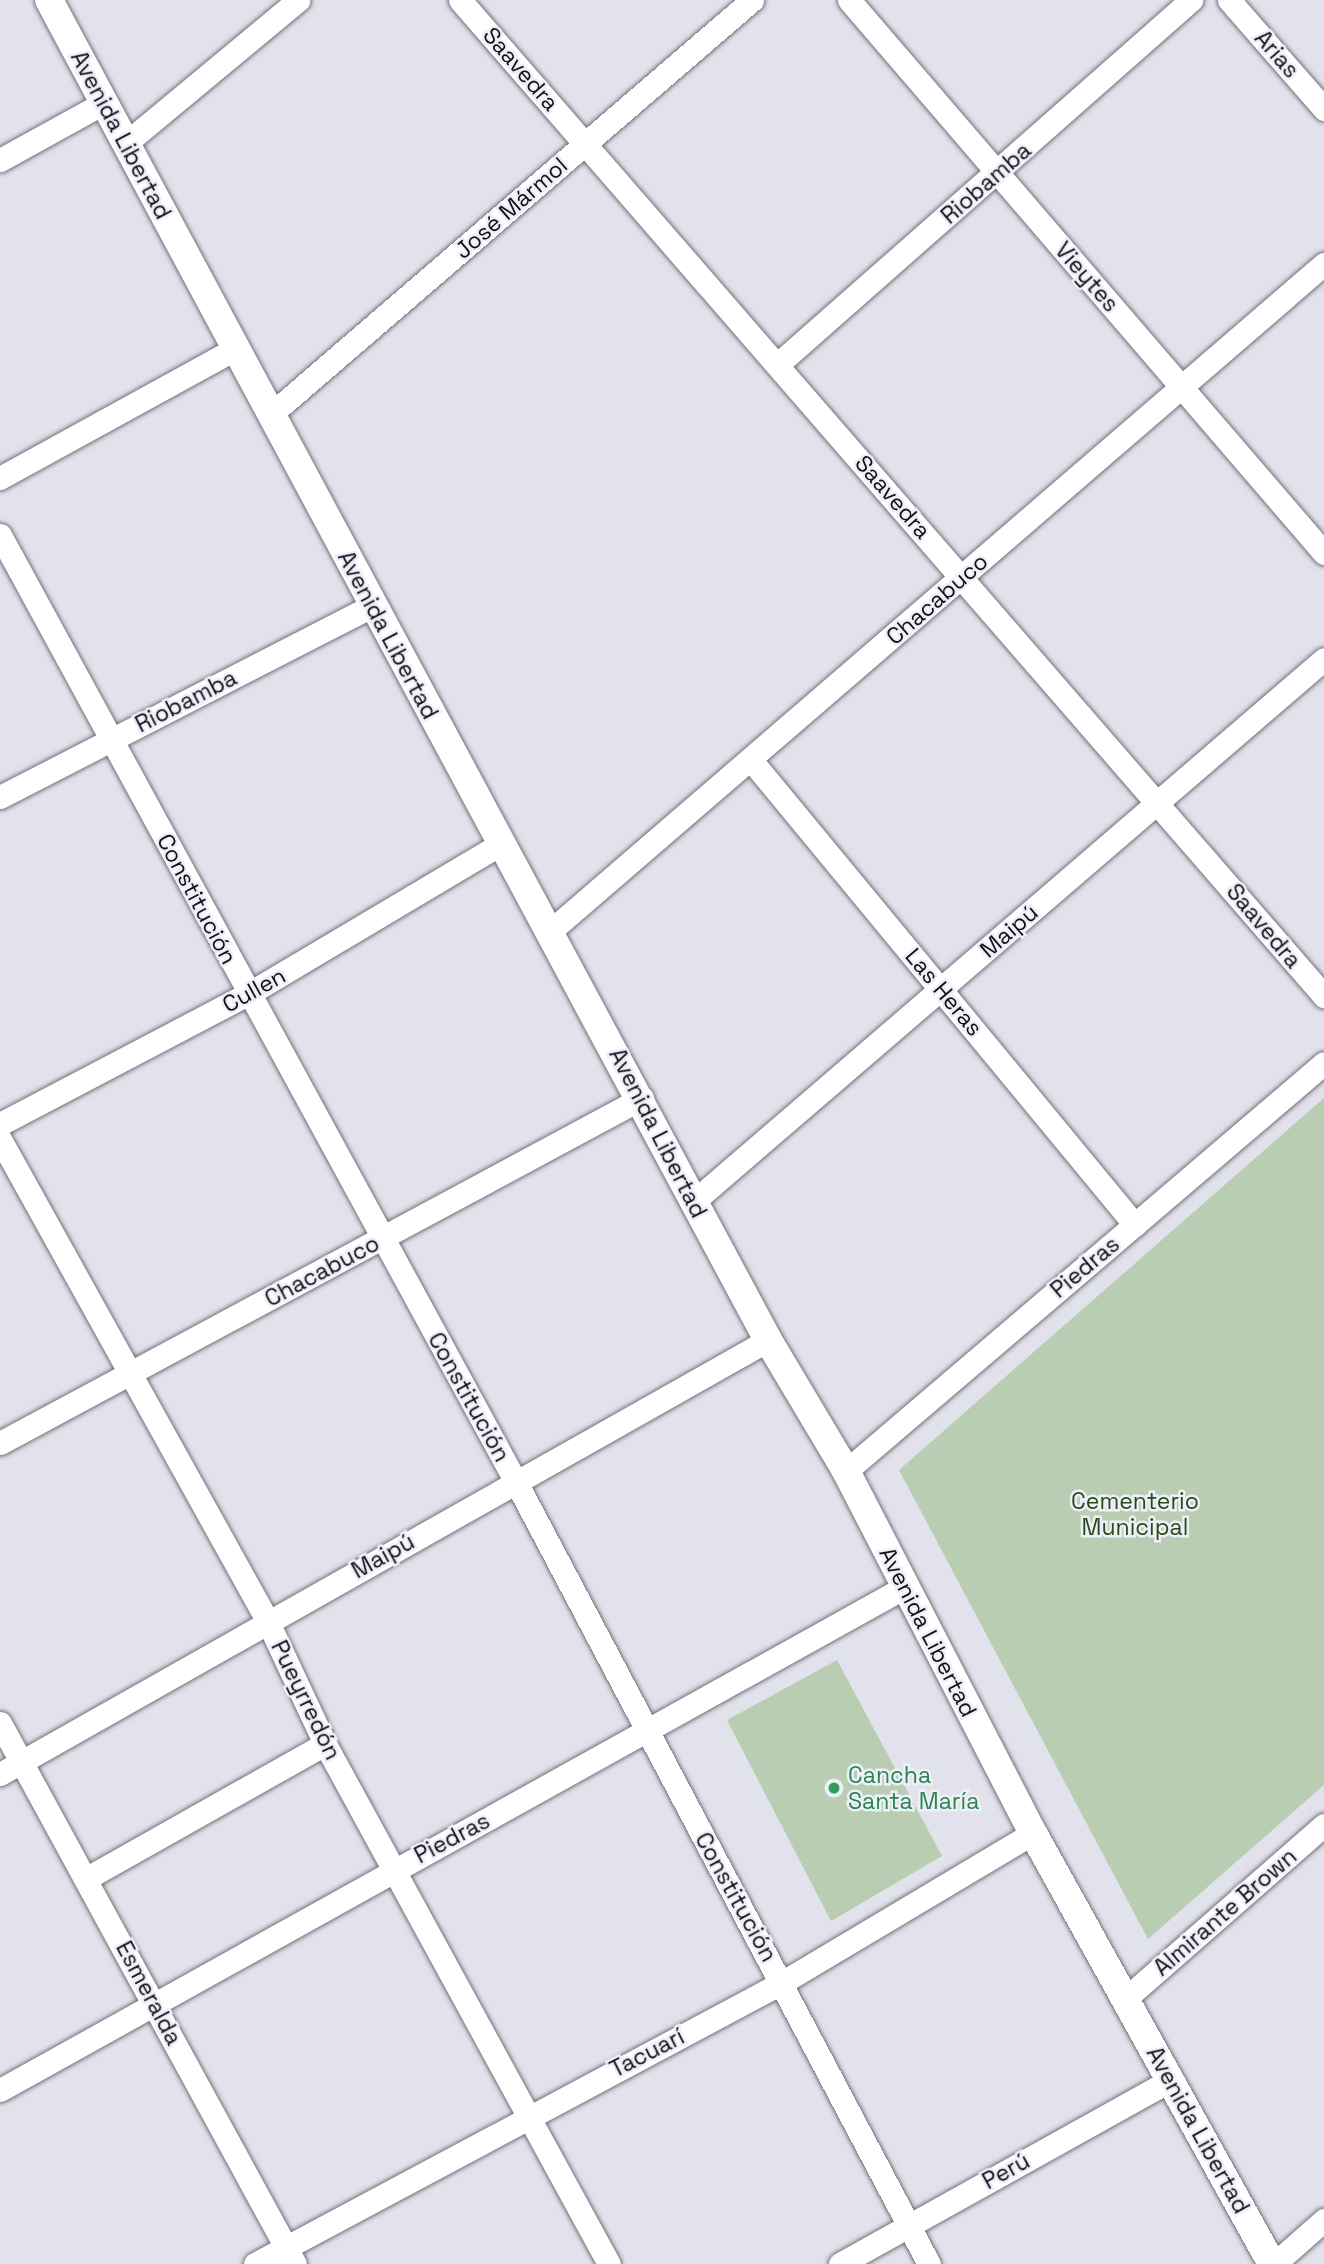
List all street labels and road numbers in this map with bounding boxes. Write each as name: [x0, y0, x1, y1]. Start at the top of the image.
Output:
street label: Saavedra: [477, 22, 565, 116]
street label: Arias: [1249, 25, 1305, 83]
street label: Avenida Libertad: [65, 46, 177, 224]
street label: Riobamba: [935, 136, 1037, 230]
street label: José Mármol: [449, 152, 573, 264]
street label: Vieytes: [1049, 236, 1125, 318]
street label: Saavedra: [849, 450, 937, 544]
street label: Avenida Libertad: [332, 546, 444, 724]
street label: Chacabuco: [881, 547, 993, 651]
street label: Riobamba: [131, 664, 241, 738]
street label: Constitución: [151, 829, 243, 969]
street label: Saavedra: [1221, 878, 1307, 974]
street label: Maipú: [974, 898, 1044, 964]
street label: Las Heras: [899, 943, 989, 1041]
street label: Cullen: [218, 961, 290, 1019]
street label: Avenida Libertad: [603, 1043, 713, 1223]
street label: Chacabuco: [260, 1229, 384, 1313]
street label: Piedras: [1045, 1230, 1125, 1304]
street label: Constitución: [422, 1328, 516, 1466]
street label: Maipú: [347, 1528, 419, 1584]
street label: Avenida Libertad: [873, 1542, 983, 1722]
street label: Pueyrredón: [265, 1636, 347, 1764]
street label: Piedras: [410, 1807, 494, 1869]
street label: Constitución: [689, 1828, 783, 1966]
street label: Almirante Brown: [1148, 1842, 1302, 1982]
street label: Esmeralda: [110, 1936, 188, 2050]
street label: Tacuarí: [605, 2023, 689, 2083]
street label: Avenida Libertad: [1141, 2042, 1255, 2218]
street label: Perú: [978, 2147, 1034, 2195]

